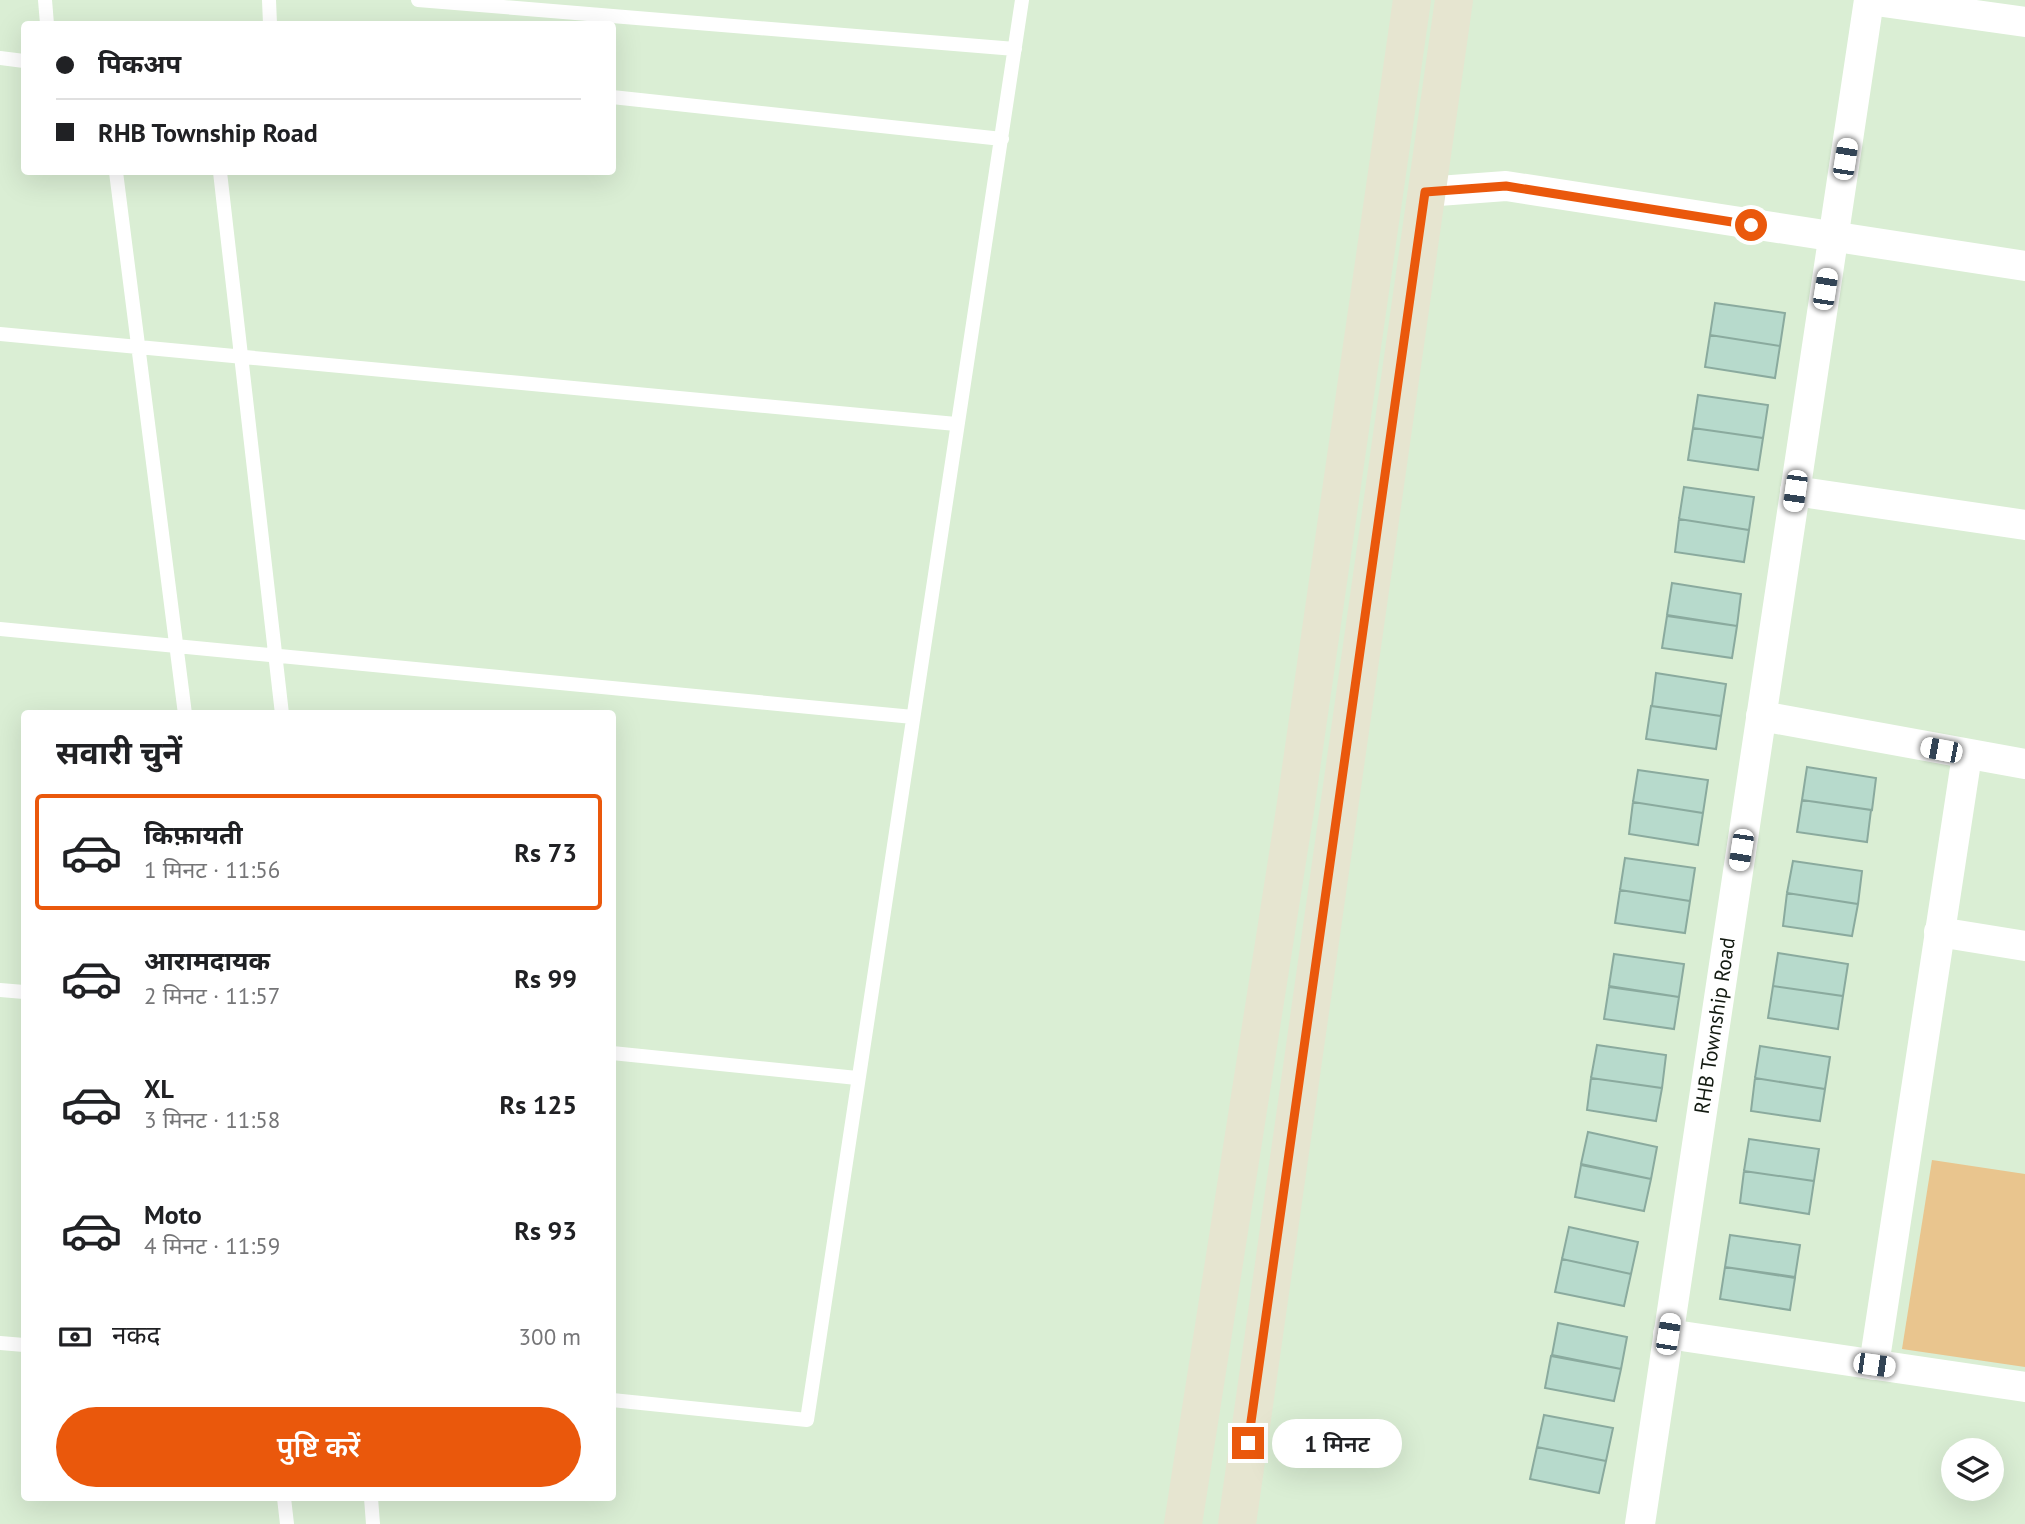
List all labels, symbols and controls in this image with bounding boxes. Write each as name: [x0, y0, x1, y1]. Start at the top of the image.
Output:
text: पिकअप: [98, 47, 181, 80]
text: RHB Township Road: [98, 116, 318, 149]
car: [1832, 137, 1859, 181]
route start: [1735, 209, 1767, 241]
car: [1812, 267, 1839, 311]
car: [1782, 469, 1809, 513]
text: सवारी चुनें: [56, 731, 182, 773]
car: [1919, 736, 1964, 764]
text: किफ़ायती: [144, 818, 243, 851]
icon: car: [60, 821, 123, 884]
car: [1728, 828, 1755, 872]
text: Rs 73: [514, 836, 577, 869]
text: 1 मिनट · 11:56: [144, 855, 280, 884]
street label: RHB Township Road: [1688, 935, 1741, 1116]
text: आरामदायक: [144, 944, 270, 977]
icon: car: [60, 947, 123, 1010]
text: Rs 99: [514, 962, 577, 995]
text: 2 मिनट · 11:57: [144, 981, 280, 1010]
text: XL: [144, 1072, 174, 1105]
icon: car: [60, 1073, 123, 1136]
text: Rs 125: [500, 1088, 577, 1121]
text: 3 मिनट · 11:58: [144, 1105, 280, 1134]
text: Moto: [144, 1198, 202, 1231]
icon: car: [60, 1199, 123, 1262]
text: Rs 93: [514, 1214, 577, 1247]
text: 4 मिनट · 11:59: [144, 1231, 280, 1260]
car: [1655, 1312, 1682, 1356]
icon: cash: [56, 1318, 94, 1356]
text: नकद: [112, 1318, 160, 1351]
text: 300 m: [519, 1322, 581, 1351]
car: [1852, 1352, 1897, 1378]
button: पुष्टि करें: [56, 1407, 581, 1487]
callout: 1 मिनट: [1272, 1418, 1402, 1468]
route end: [1232, 1427, 1264, 1459]
text: 1 मिनट: [1304, 1429, 1370, 1458]
map controls: [1941, 1438, 2004, 1501]
button: layers: [1941, 1438, 2004, 1501]

